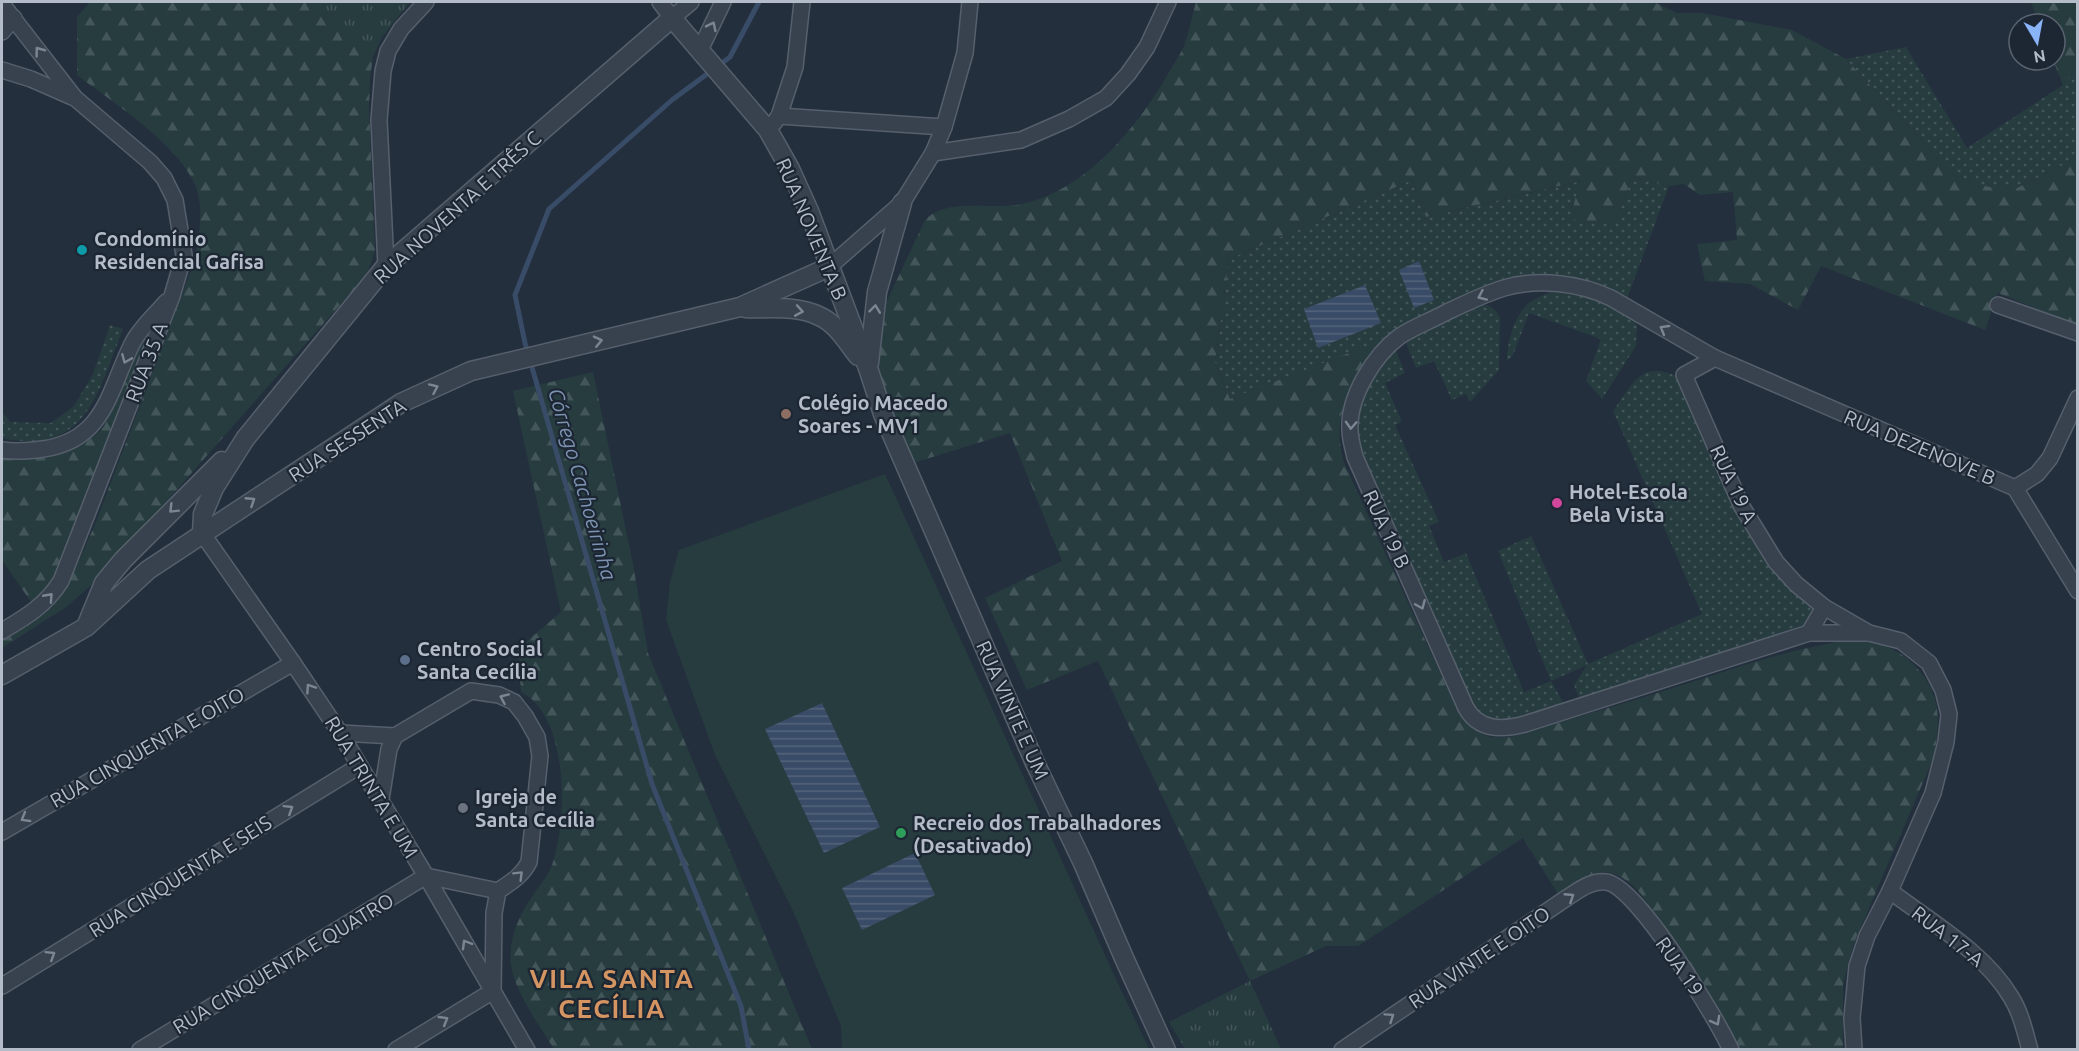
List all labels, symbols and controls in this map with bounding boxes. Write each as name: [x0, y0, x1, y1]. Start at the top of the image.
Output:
north arrow: [2007, 12, 2067, 72]
one-way arrow: [704, 21, 716, 32]
one-way arrow: [36, 47, 47, 58]
text: N: [2032, 47, 2047, 67]
street label: RUA NOVENTA E TRÊS C: [369, 126, 545, 288]
street label: RUA NOVENTA B: [772, 155, 852, 303]
place label: Condomínio Residencial Gafisa: [94, 227, 264, 273]
marker: Condomínio Residencial Gafisa: [75, 243, 89, 257]
one-way arrow: [1477, 289, 1488, 301]
one-way arrow: [793, 304, 803, 317]
one-way arrow: [868, 305, 881, 314]
street label: RUA 35 A: [120, 319, 172, 405]
one-way arrow: [1660, 325, 1670, 337]
one-way arrow: [593, 335, 603, 348]
one-way arrow: [121, 353, 133, 364]
one-way arrow: [428, 383, 439, 395]
water label: Córrego Cachoeirinha: [544, 385, 622, 583]
place label: Colégio Macedo Soares - MV1: [798, 391, 948, 437]
street label: RUA SESSENTA: [284, 394, 410, 486]
street label: RUA DEZENOVE B: [1841, 405, 1999, 489]
marker: Colégio Macedo Soares - MV1: [779, 407, 793, 421]
one-way arrow: [1345, 420, 1358, 429]
street label: RUA 19 A: [1706, 441, 1762, 527]
place label: Hotel-Escola Bela Vista: [1569, 480, 1688, 526]
street label: RUA 19 B: [1359, 486, 1415, 572]
marker: Hotel-Escola Bela Vista: [1550, 496, 1564, 510]
one-way arrow: [245, 497, 255, 509]
one-way arrow: [170, 502, 181, 513]
one-way arrow: [42, 594, 53, 604]
one-way arrow: [1414, 599, 1426, 610]
place label: Centro Social Santa Cecília: [417, 637, 542, 683]
street label: RUA VINTE E UM: [972, 637, 1054, 783]
marker: Centro Social Santa Cecília: [398, 653, 412, 667]
street label: RUA CINQUENTA E OITO: [46, 682, 248, 812]
one-way arrow: [306, 684, 317, 695]
one-way arrow: [499, 693, 510, 705]
street label: RUA TRINTA E UM: [321, 712, 423, 862]
place label: Igreja de Santa Cecília: [475, 785, 595, 831]
marker: Igreja de Santa Cecília: [456, 801, 470, 815]
one-way arrow: [283, 805, 293, 817]
street label: RUA CINQUENTA E SEIS: [85, 810, 275, 942]
one-way arrow: [21, 811, 31, 823]
place label: Recreio dos Trabalhadores (Desativado): [913, 811, 1161, 857]
marker: Recreio dos Trabalhadores (Desativado): [894, 826, 908, 840]
one-way arrow: [512, 871, 523, 882]
street label: RUA CINQUENTA E QUATRO: [168, 888, 398, 1038]
one-way arrow: [1563, 893, 1574, 904]
street label: RUA VINTE E OITO: [1404, 901, 1554, 1013]
street label: RUA 17-A: [1907, 901, 1989, 971]
street label: RUA 19: [1652, 932, 1708, 1000]
one-way arrow: [461, 940, 473, 950]
one-way arrow: [45, 951, 55, 963]
district label: VILA SANTA CECÍLIA: [530, 964, 694, 1023]
one-way arrow: [1383, 1013, 1394, 1024]
one-way arrow: [1709, 1014, 1720, 1025]
one-way arrow: [438, 1016, 448, 1028]

